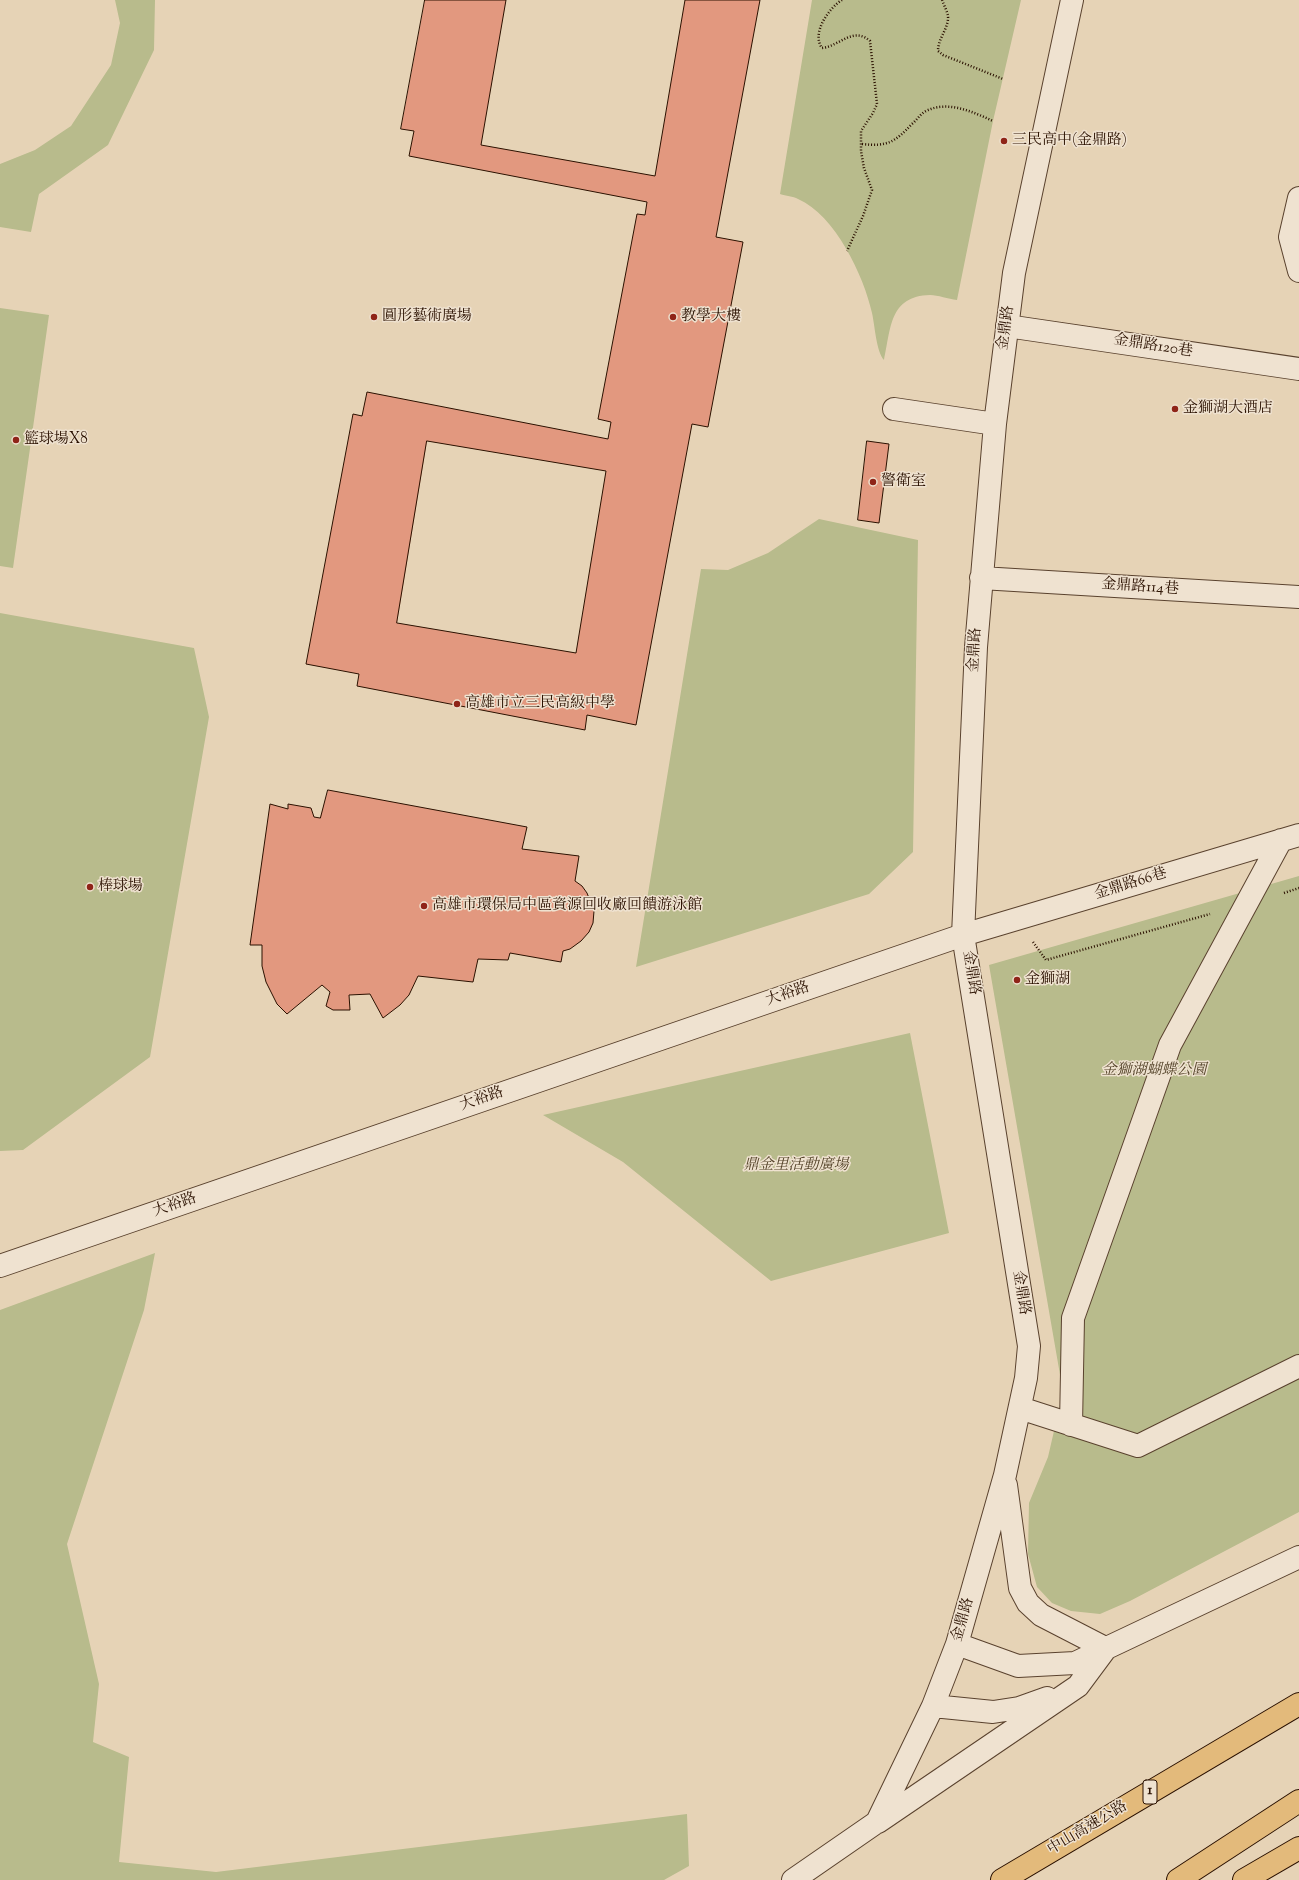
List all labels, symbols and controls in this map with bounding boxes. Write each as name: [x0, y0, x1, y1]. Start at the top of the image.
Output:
place label: 三民高中(金鼎路): [1012, 132, 1127, 150]
marker: 三民高中(金鼎路): [999, 136, 1009, 146]
street label: 金鼎路: [995, 304, 1019, 352]
place label: 圓形藝術廣場: [382, 308, 472, 326]
place label: 教學大樓: [681, 308, 741, 326]
marker: 圓形藝術廣場: [369, 312, 379, 322]
marker: 教學大樓: [668, 312, 678, 322]
street label: 金鼎路120巷: [1112, 332, 1194, 362]
place label: 金獅湖大酒店: [1183, 400, 1273, 418]
marker: 金獅湖大酒店: [1170, 404, 1180, 414]
place label: 籃球場X8: [24, 431, 88, 449]
marker: 籃球場X8: [11, 435, 21, 445]
place label: 警衛室: [881, 473, 926, 491]
marker: 警衛室: [868, 477, 878, 487]
street label: 金鼎路114巷: [1101, 576, 1179, 600]
street label: 金鼎路: [966, 627, 986, 673]
place label: 高雄市立三民高級中學: [465, 695, 615, 713]
marker: 高雄市立三民高級中學: [452, 699, 462, 709]
street label: 金鼎路66巷: [1093, 865, 1169, 905]
place label: 棒球場: [98, 878, 143, 896]
marker: 棒球場: [85, 882, 95, 892]
place label: 高雄市環保局中區資源回收廠回饋游泳館: [432, 897, 702, 915]
marker: 高雄市環保局中區資源回收廠回饋游泳館: [419, 901, 429, 911]
street label: 金鼎路: [958, 949, 982, 997]
place label: 金獅湖: [1025, 971, 1070, 989]
marker: 金獅湖: [1012, 975, 1022, 985]
street label: 大裕路: [764, 979, 812, 1011]
park label: 金獅湖蝴蝶公園: [1102, 1062, 1206, 1080]
street label: 大裕路: [458, 1084, 506, 1116]
park label: 鼎金里活動廣場: [744, 1157, 848, 1175]
street label: 大裕路: [151, 1190, 199, 1222]
street label: 金鼎路: [1008, 1269, 1032, 1317]
street label: 金鼎路: [949, 1596, 979, 1644]
road number: 1: [1143, 1780, 1157, 1804]
street label: 中山高速公路: [1045, 1798, 1131, 1860]

